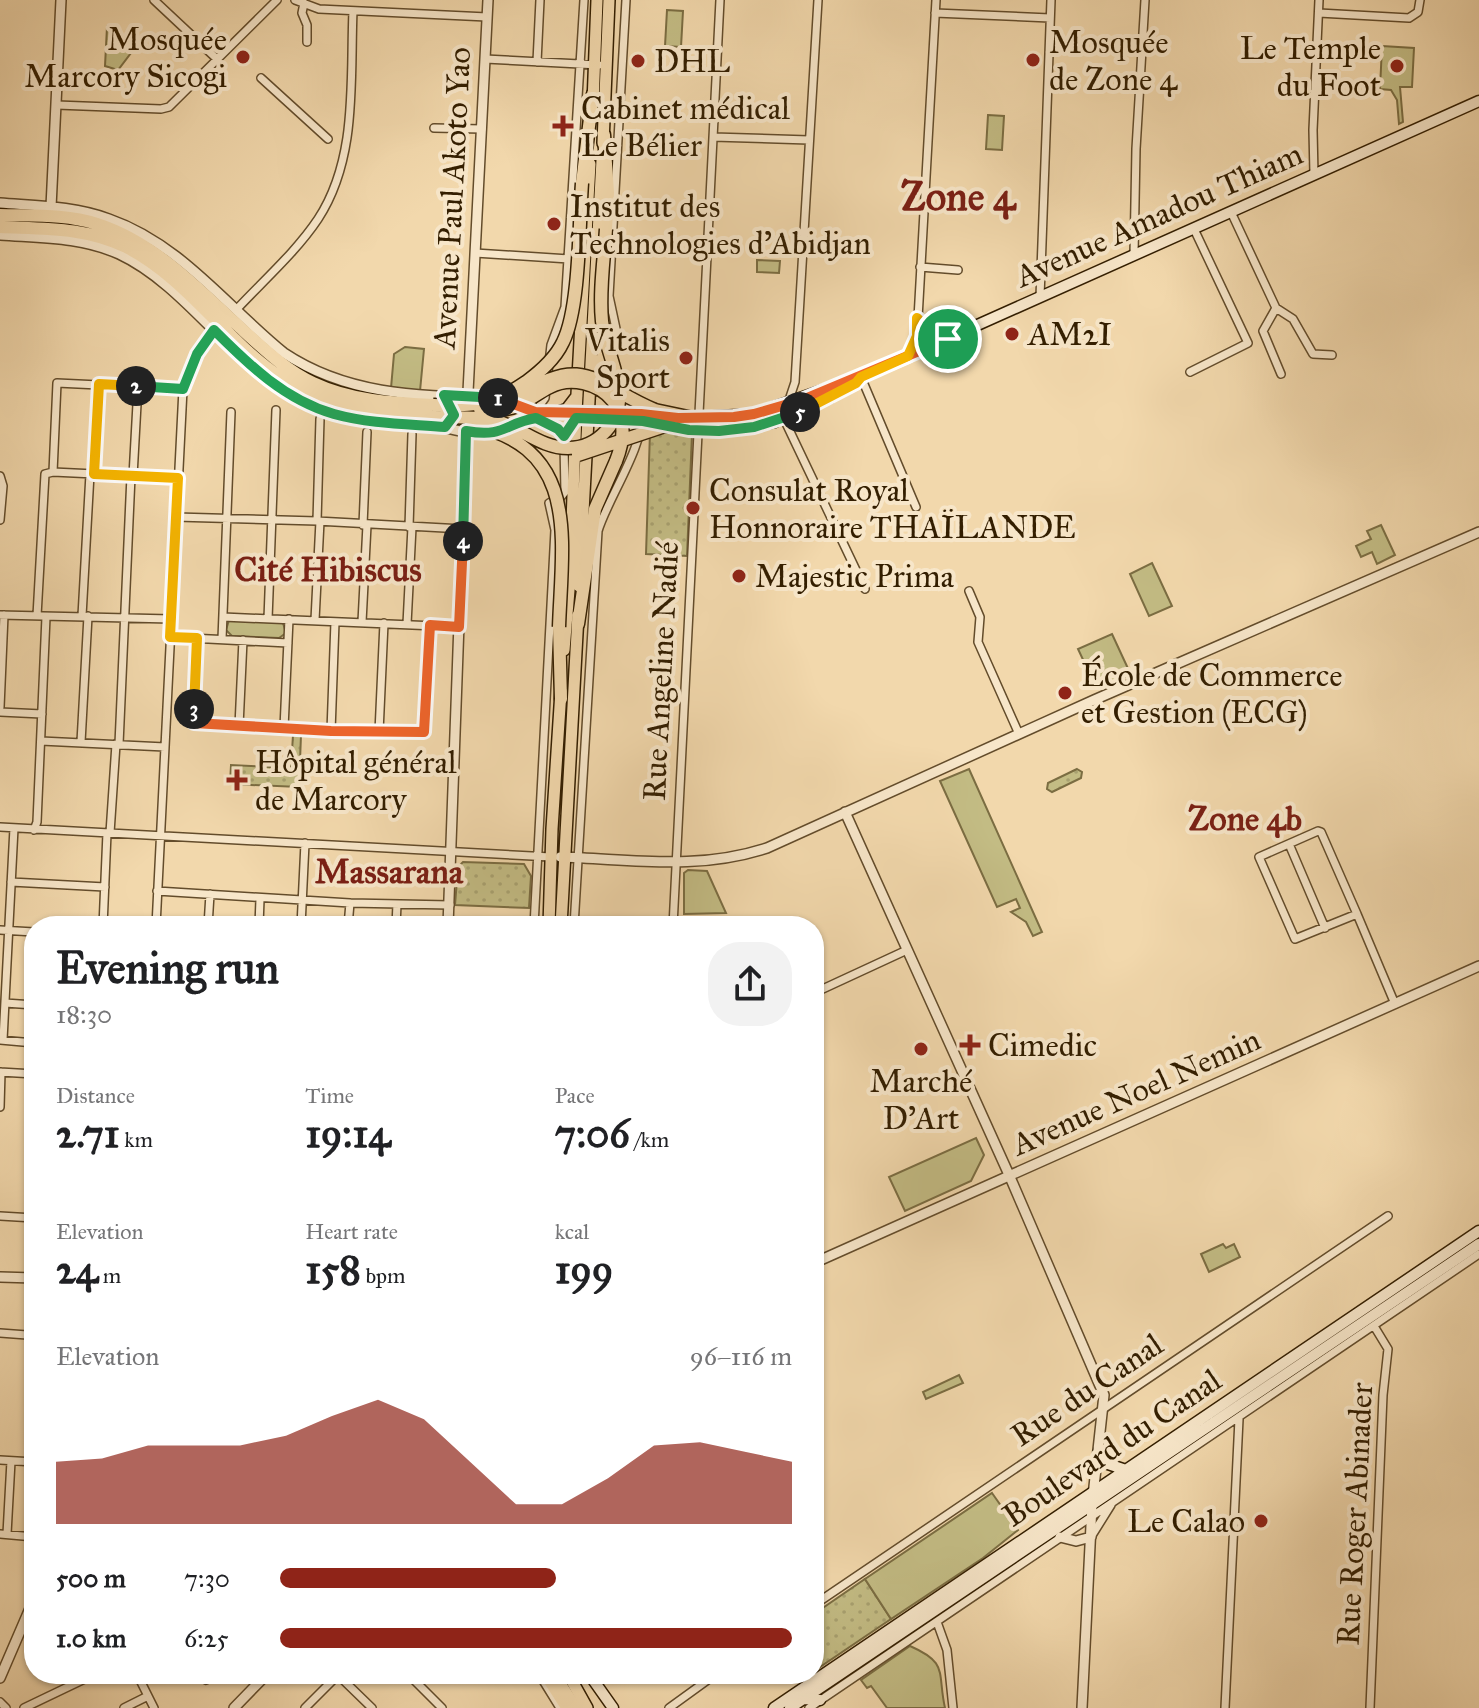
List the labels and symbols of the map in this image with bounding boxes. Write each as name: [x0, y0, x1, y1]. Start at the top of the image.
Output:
place label: Mosquée Marcory Sicogi: [24, 20, 227, 96]
place label: Mosquée de Zone 4: [1049, 23, 1178, 99]
place label: Le Temple du Foot: [1240, 29, 1381, 105]
place label: DHL: [654, 42, 731, 81]
street label: Avenue Paul Akoto Yao: [425, 46, 479, 352]
marker: Mosquée Marcory Sicogi: [234, 48, 252, 66]
marker: Mosquée de Zone 4: [1024, 51, 1042, 69]
marker: DHL: [629, 52, 647, 70]
marker: Le Temple du Foot: [1388, 57, 1406, 75]
place label: Cabinet médical Le Bélier: [581, 89, 790, 165]
marker: Cabinet médical Le Bélier: [552, 115, 574, 137]
street label: Avenue Amadou Thiam: [1008, 134, 1309, 297]
district label: Zone 4: [901, 172, 1017, 221]
place label: Institut des Technologies d'Abidjan: [570, 187, 871, 263]
marker: Institut des Technologies d'Abidjan: [545, 215, 563, 233]
pin: [914, 305, 982, 373]
place label: AM2I: [1026, 315, 1112, 354]
place label: Vitalis Sport: [584, 321, 670, 397]
marker: AM2I: [1003, 325, 1021, 343]
marker: Vitalis Sport: [677, 349, 695, 367]
pin: 2: [116, 366, 156, 406]
pin: 1: [478, 378, 518, 418]
pin: 5: [780, 392, 820, 432]
place label: Consulat Royal Honnoraire THAÏLANDE: [709, 471, 1076, 547]
marker: Consulat Royal Honnoraire THAÏLANDE: [684, 499, 702, 517]
pin: 4: [443, 521, 483, 561]
street label: Rue Angeline Nadié: [635, 540, 687, 802]
district label: Cité Hibiscus: [234, 549, 422, 590]
place label: Majestic Prima: [755, 557, 955, 596]
marker: Majestic Prima: [730, 567, 748, 585]
place label: École de Commerce et Gestion (ECG): [1081, 655, 1342, 732]
marker: École de Commerce et Gestion (ECG): [1056, 684, 1074, 702]
pin: 3: [174, 689, 214, 729]
place label: Hôpital général de Marcory: [255, 743, 457, 819]
marker: Hôpital général de Marcory: [226, 769, 248, 791]
district label: Zone 4b: [1188, 798, 1302, 839]
district label: Massarana: [315, 851, 464, 892]
street label: Avenue Noel Nemin: [1004, 1020, 1266, 1165]
place label: Cimedic: [988, 1026, 1097, 1065]
marker: Cimedic: [959, 1034, 981, 1056]
marker: Marché D'Art: [912, 1040, 930, 1058]
place label: Marché D'Art: [870, 1062, 973, 1138]
street label: Rue du Canal: [1004, 1325, 1170, 1455]
street label: Boulevard du Canal: [996, 1360, 1229, 1535]
street label: Rue Roger Abinader: [1329, 1382, 1381, 1646]
place label: Le Calao: [1127, 1502, 1245, 1541]
marker: Le Calao: [1252, 1512, 1270, 1530]

